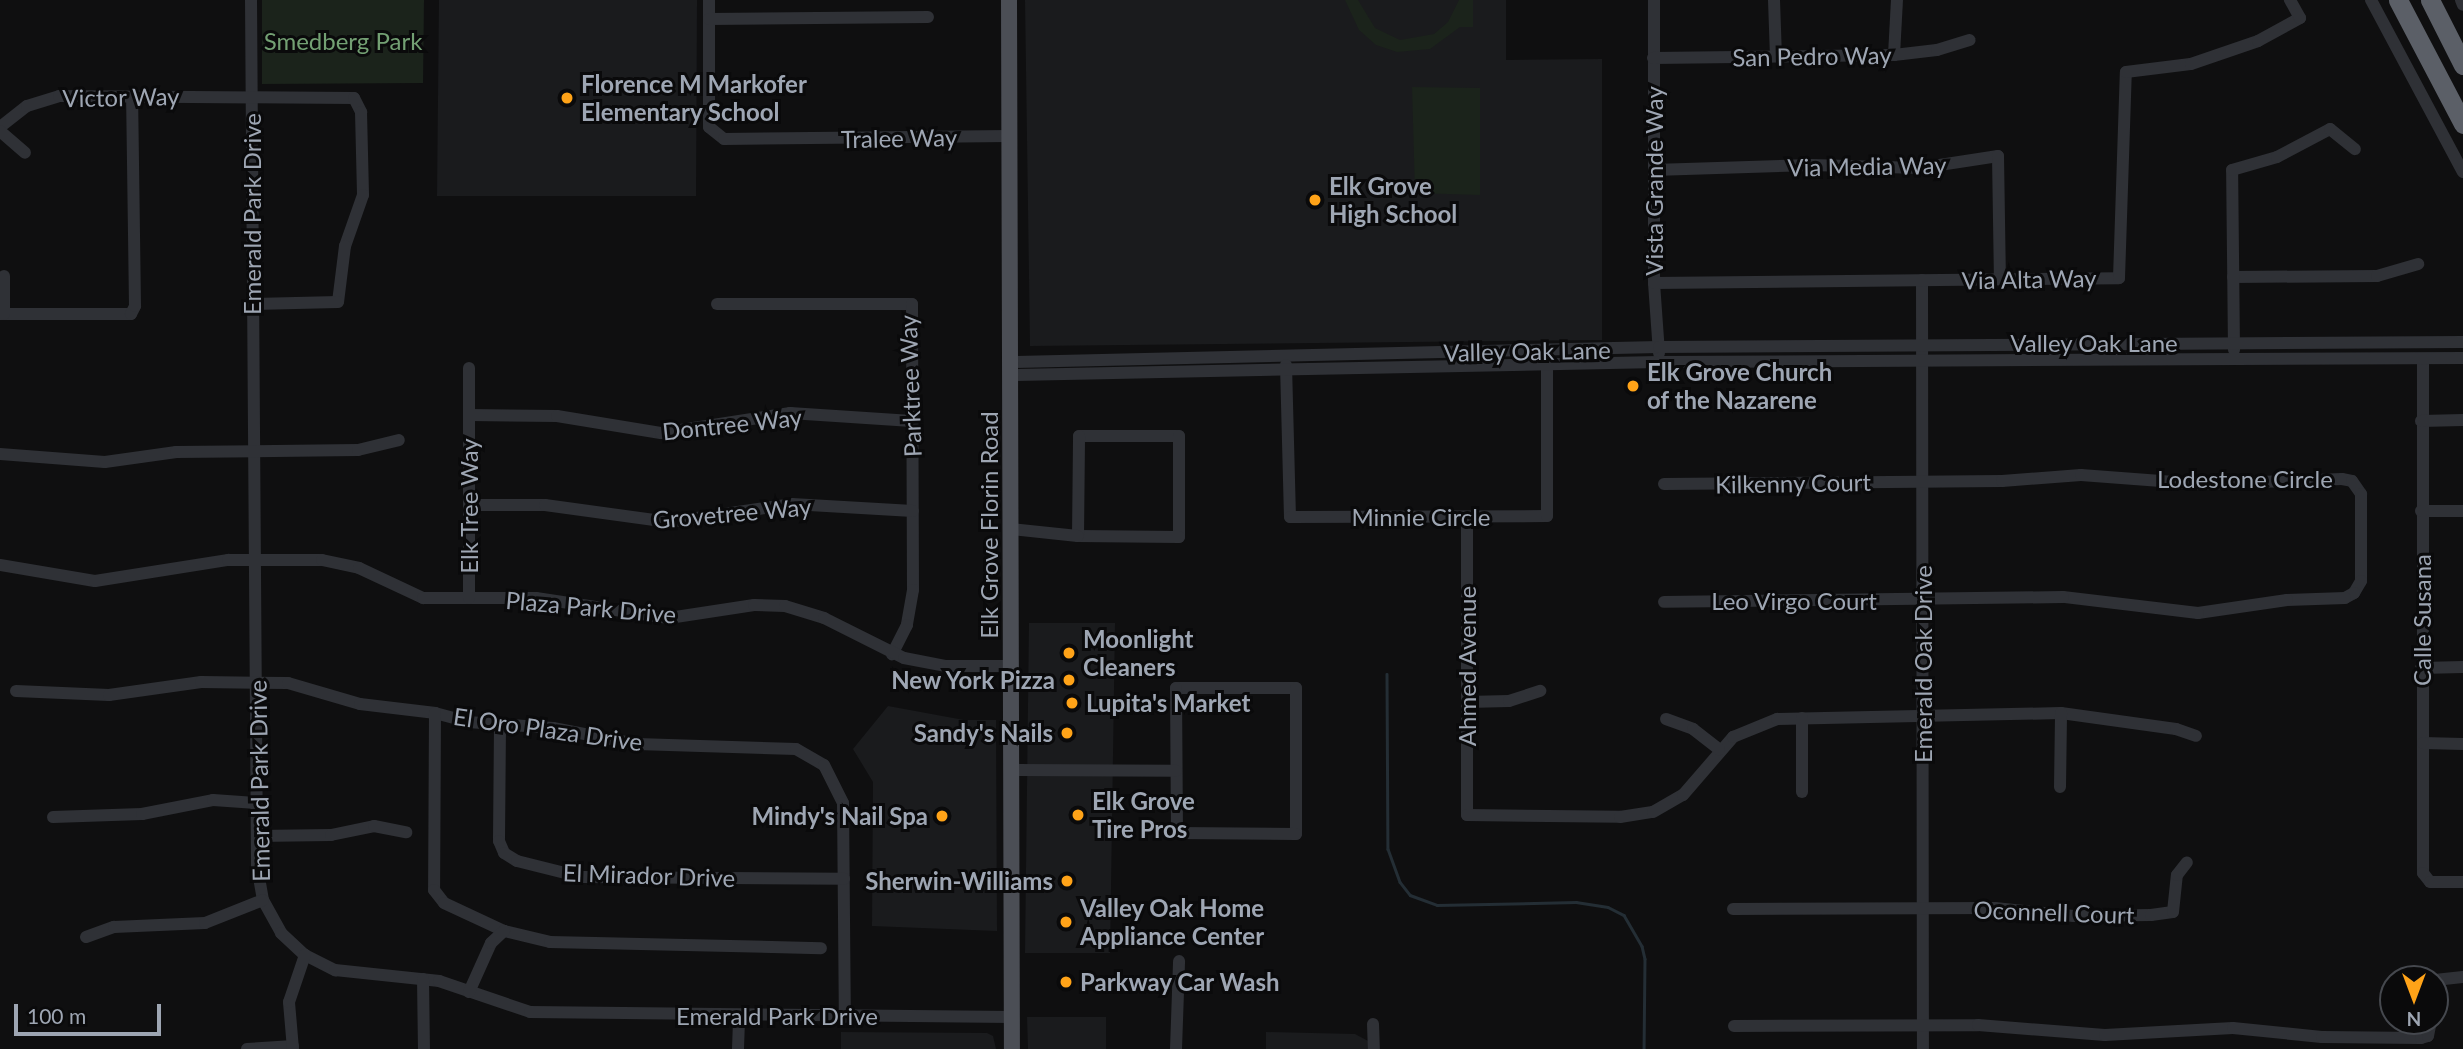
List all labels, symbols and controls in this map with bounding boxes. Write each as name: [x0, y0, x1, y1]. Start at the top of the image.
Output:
park label: Smedberg Park: [264, 27, 422, 55]
street label: San Pedro Way: [1732, 40, 1892, 72]
place label: Florence M Markofer Elementary School: [581, 70, 807, 126]
street label: Victor Way: [62, 82, 180, 112]
street label: Vista Grande Way: [1640, 86, 1668, 276]
marker: Florence M Markofer Elementary School: [559, 90, 575, 106]
street label: Emerald Park Drive: [238, 113, 266, 315]
street label: Tralee Way: [840, 123, 958, 153]
street label: Via Media Way: [1787, 150, 1947, 182]
place label: Elk Grove High School: [1329, 172, 1457, 228]
marker: Elk Grove High School: [1307, 192, 1323, 208]
street label: Via Alta Way: [1961, 263, 2097, 295]
street label: Parktree Way: [893, 314, 927, 458]
street label: Valley Oak Lane: [2010, 329, 2178, 357]
street label: Valley Oak Lane: [1443, 335, 1611, 367]
place label: Elk Grove Church of the Nazarene: [1647, 358, 1832, 414]
marker: Elk Grove Church of the Nazarene: [1625, 378, 1641, 394]
street label: Dontree Way: [661, 402, 803, 446]
street label: Elk Grove Florin Road: [975, 411, 1003, 639]
street label: Elk Tree Way: [455, 438, 483, 574]
street label: Lodestone Circle: [2157, 465, 2333, 493]
street label: Kilkenny Court: [1714, 467, 1872, 499]
street label: Grovetree Way: [651, 492, 813, 534]
street label: Minnie Circle: [1351, 503, 1491, 531]
street label: Calle Susana: [2408, 554, 2436, 686]
street label: Emerald Oak Drive: [1909, 565, 1937, 763]
street label: Plaza Park Drive: [505, 585, 677, 629]
street label: Ahmed Avenue: [1453, 585, 1481, 747]
street label: Leo Virgo Court: [1711, 587, 1877, 615]
place label: Moonlight Cleaners: [1083, 625, 1193, 681]
marker: Moonlight Cleaners: [1061, 645, 1077, 661]
place label: New York Pizza: [890, 666, 1055, 694]
marker: New York Pizza: [1061, 672, 1077, 688]
street label: Emerald Park Drive: [243, 680, 275, 882]
place label: Lupita's Market: [1086, 689, 1250, 717]
marker: Lupita's Market: [1064, 695, 1080, 711]
street label: El Oro Plaza Drive: [452, 701, 644, 757]
place label: Sandy's Nails: [914, 719, 1053, 747]
marker: Sandy's Nails: [1059, 725, 1075, 741]
place label: Elk Grove Tire Pros: [1092, 787, 1195, 843]
place label: Mindy's Nail Spa: [751, 802, 928, 830]
marker: Elk Grove Tire Pros: [1070, 807, 1086, 823]
marker: Mindy's Nail Spa: [934, 808, 950, 824]
street label: El Mirador Drive: [562, 858, 736, 892]
place label: Sherwin-Williams: [865, 867, 1053, 895]
marker: Sherwin-Williams: [1059, 873, 1075, 889]
place label: Valley Oak Home Appliance Center: [1080, 894, 1265, 950]
street label: Oconnell Court: [1973, 895, 2135, 929]
marker: Valley Oak Home Appliance Center: [1058, 914, 1074, 930]
north arrow: [2379, 965, 2449, 1035]
place label: Parkway Car Wash: [1080, 968, 1281, 996]
marker: Parkway Car Wash: [1058, 974, 1074, 990]
scale bar: [18, 990, 164, 1034]
street label: Emerald Park Drive: [676, 1002, 878, 1030]
text: 100 m: [27, 1003, 86, 1028]
text: N: [2407, 1008, 2421, 1031]

